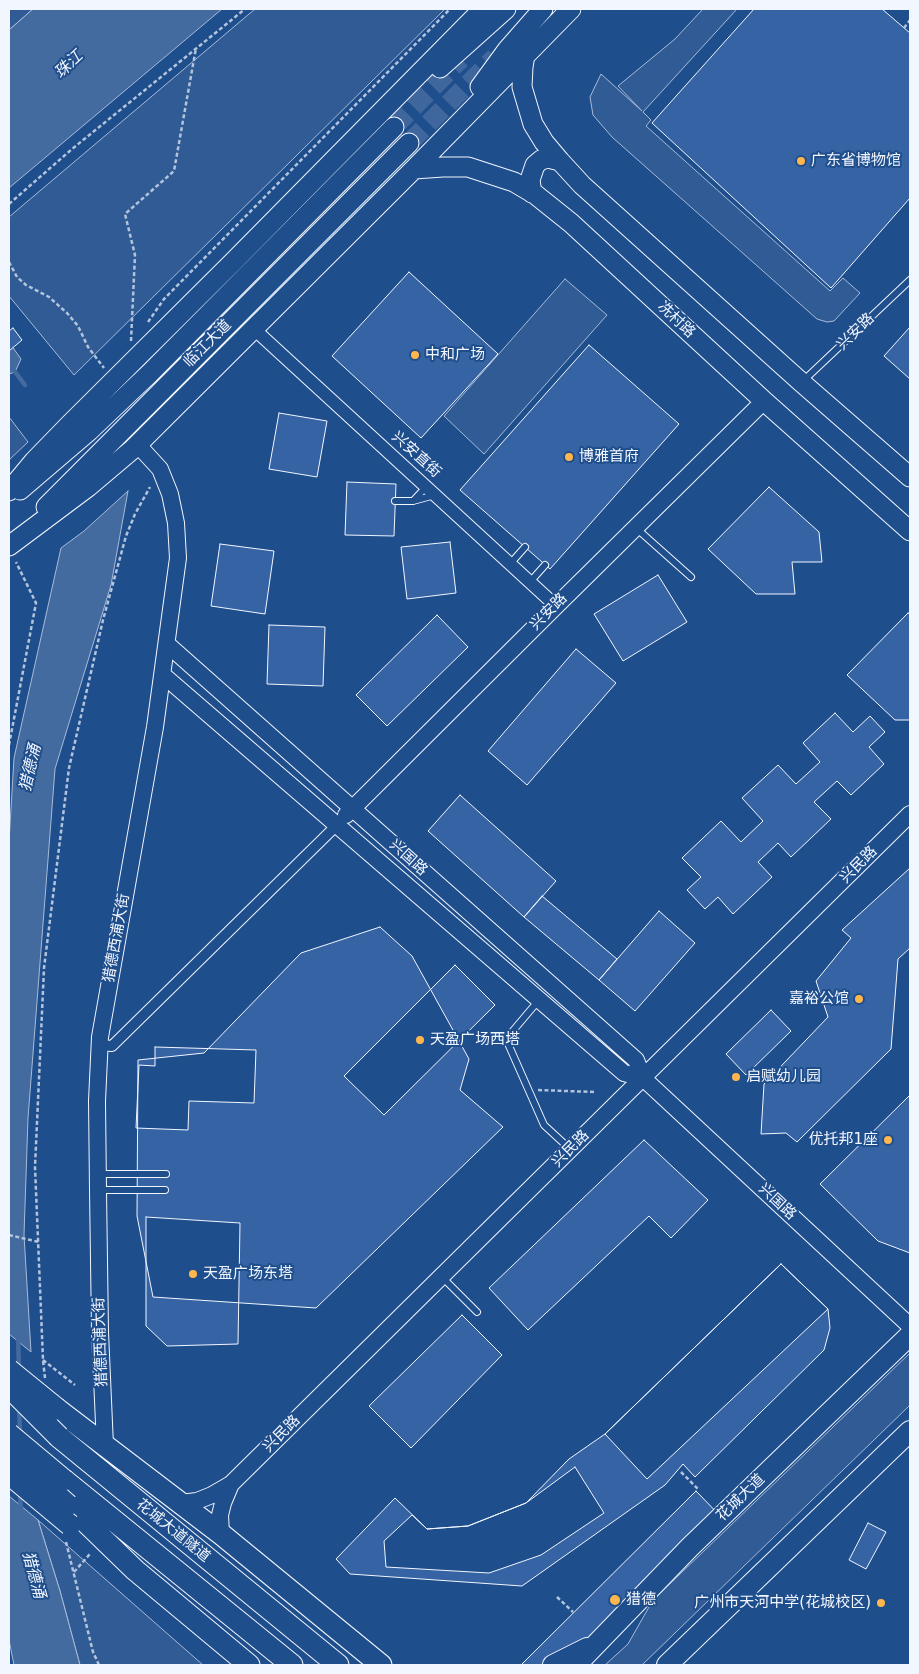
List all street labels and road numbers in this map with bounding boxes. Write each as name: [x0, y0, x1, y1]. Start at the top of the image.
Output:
street label: 冼村路: [653, 298, 699, 342]
street label: 兴安路: [834, 310, 878, 354]
street label: 临江大道: [180, 316, 236, 372]
street label: 兴安直街: [388, 428, 444, 482]
street label: 兴安路: [527, 590, 571, 634]
street label: 兴国路: [385, 836, 431, 880]
street label: 兴民路: [837, 843, 881, 887]
street label: 猎德西浦大街: [100, 892, 134, 984]
street label: 兴民路: [549, 1127, 593, 1171]
street label: 兴国路: [754, 1180, 800, 1224]
street label: 猎德西浦大街: [90, 1297, 112, 1387]
street label: 兴民路: [260, 1412, 304, 1456]
street label: 花城大道: [713, 1471, 769, 1525]
street label: 花城大道隧道: [132, 1496, 214, 1566]

